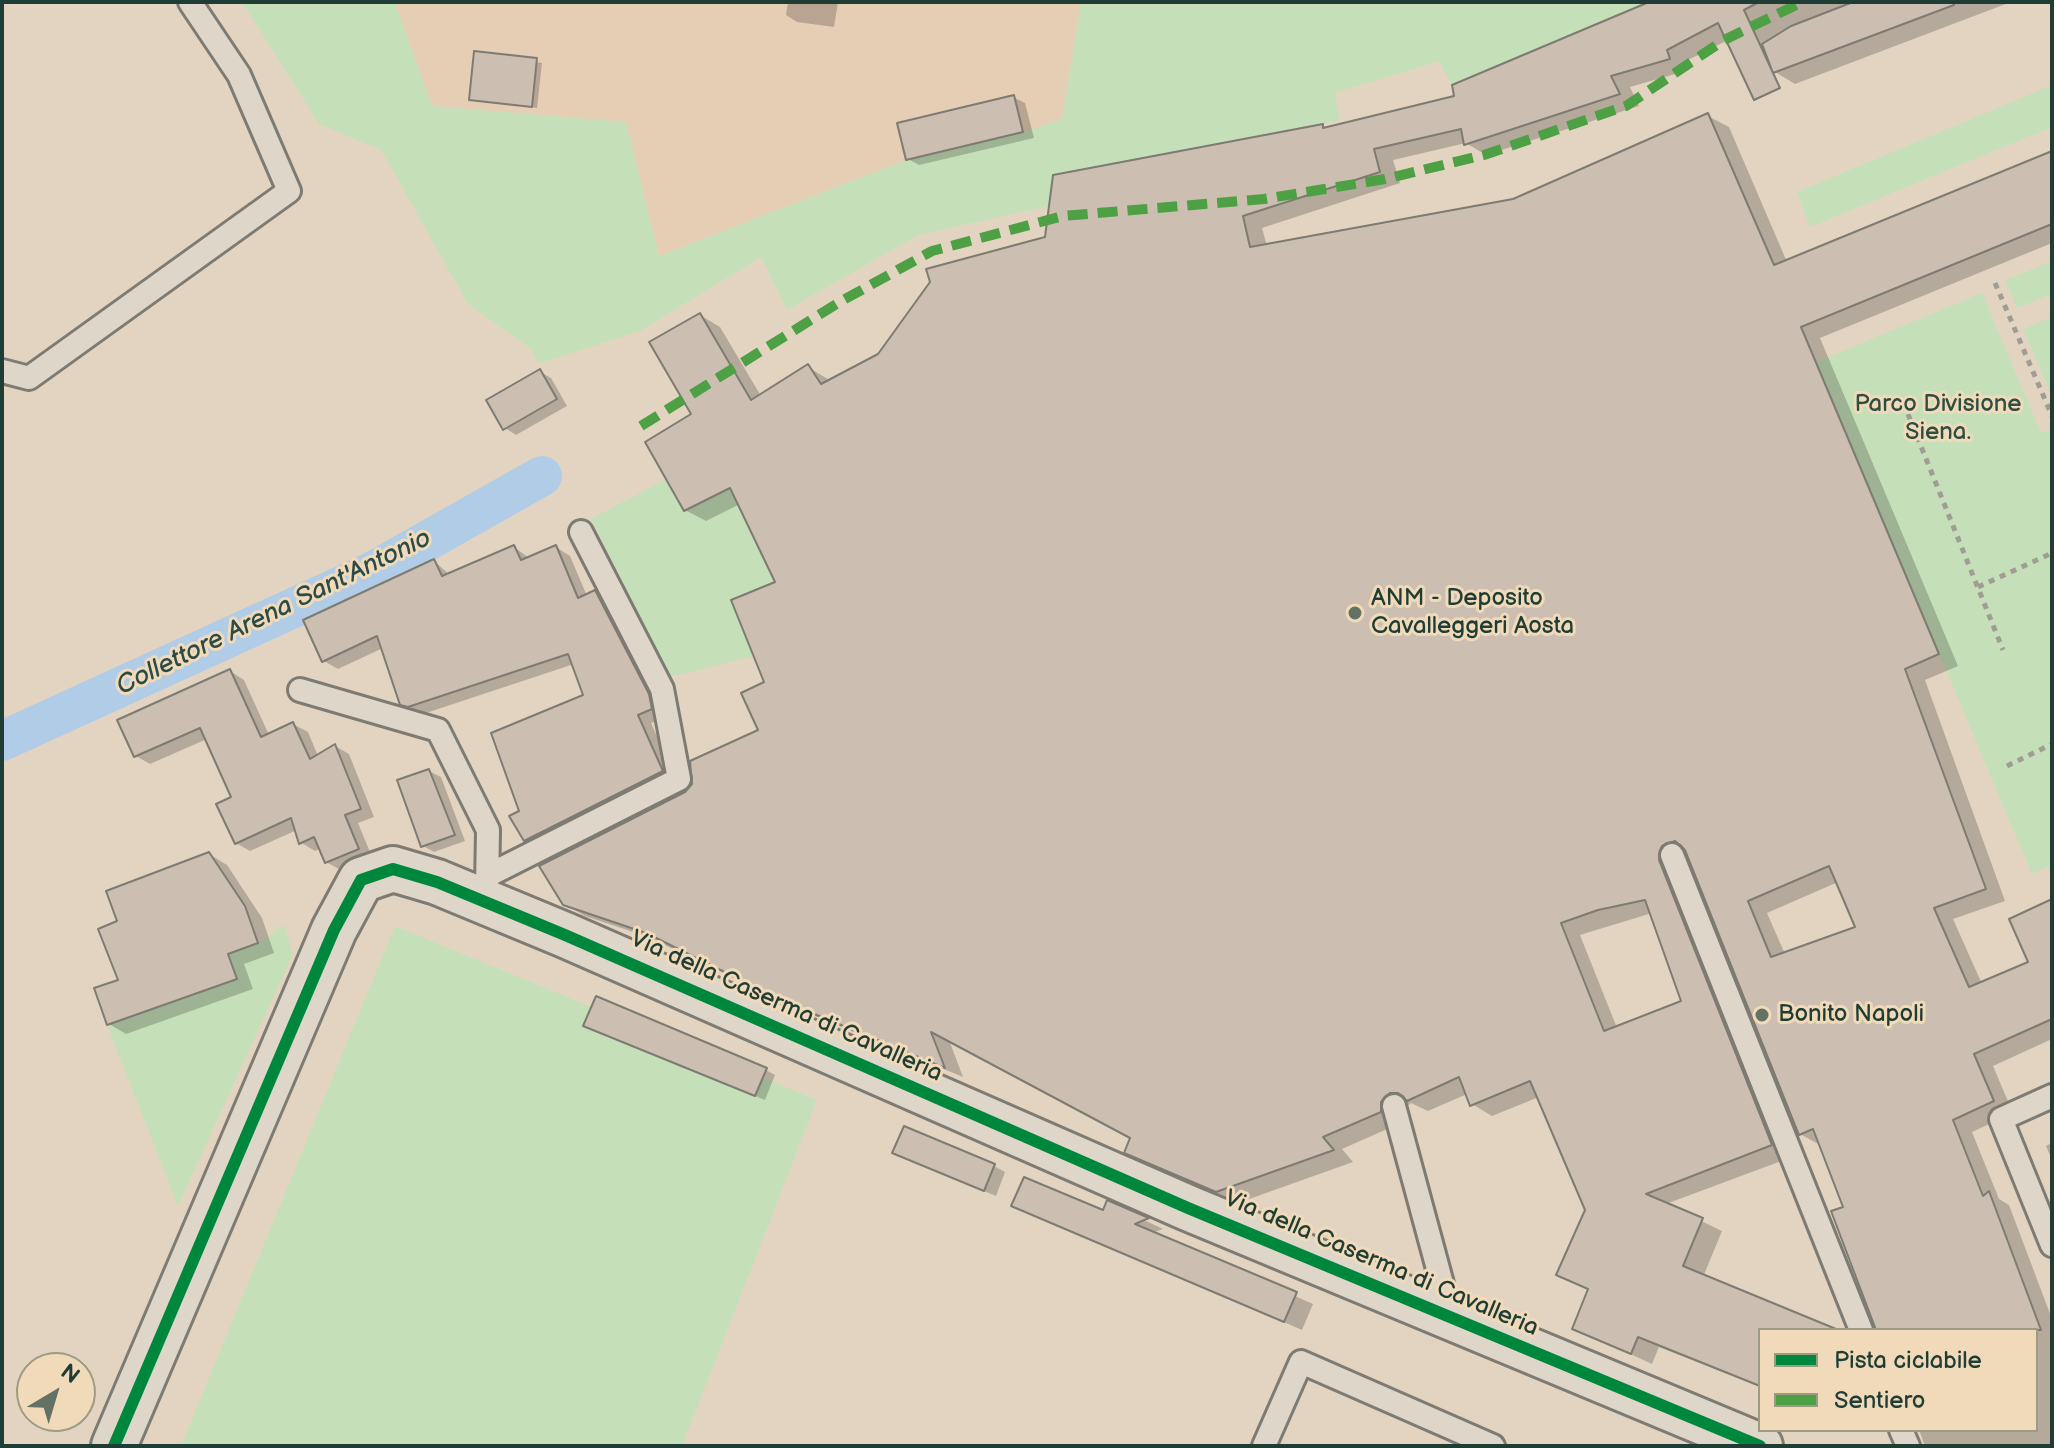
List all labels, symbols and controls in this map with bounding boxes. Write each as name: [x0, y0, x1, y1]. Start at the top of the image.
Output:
park label: Parco Divisione Siena.: [1854, 391, 2022, 447]
water label: Collettore Arena Sant'Antonio: [112, 523, 436, 703]
place label: ANM - Deposito Cavalleggeri Aosta: [1371, 585, 1574, 641]
marker: ANM - Deposito Cavalleggeri Aosta: [1346, 604, 1364, 622]
street label: Via della Caserma di Cavalleria: [626, 925, 946, 1089]
place label: Bonito Napoli: [1778, 1001, 1924, 1029]
marker: Bonito Napoli: [1753, 1006, 1771, 1024]
street label: Via della Caserma di Cavalleria: [1220, 1185, 1542, 1343]
legend: [1758, 1328, 2038, 1432]
text: Pista ciclabile: [1834, 1346, 1982, 1375]
north arrow: [16, 1352, 96, 1432]
text: N: [55, 1359, 85, 1390]
text: Sentiero: [1834, 1386, 1925, 1415]

